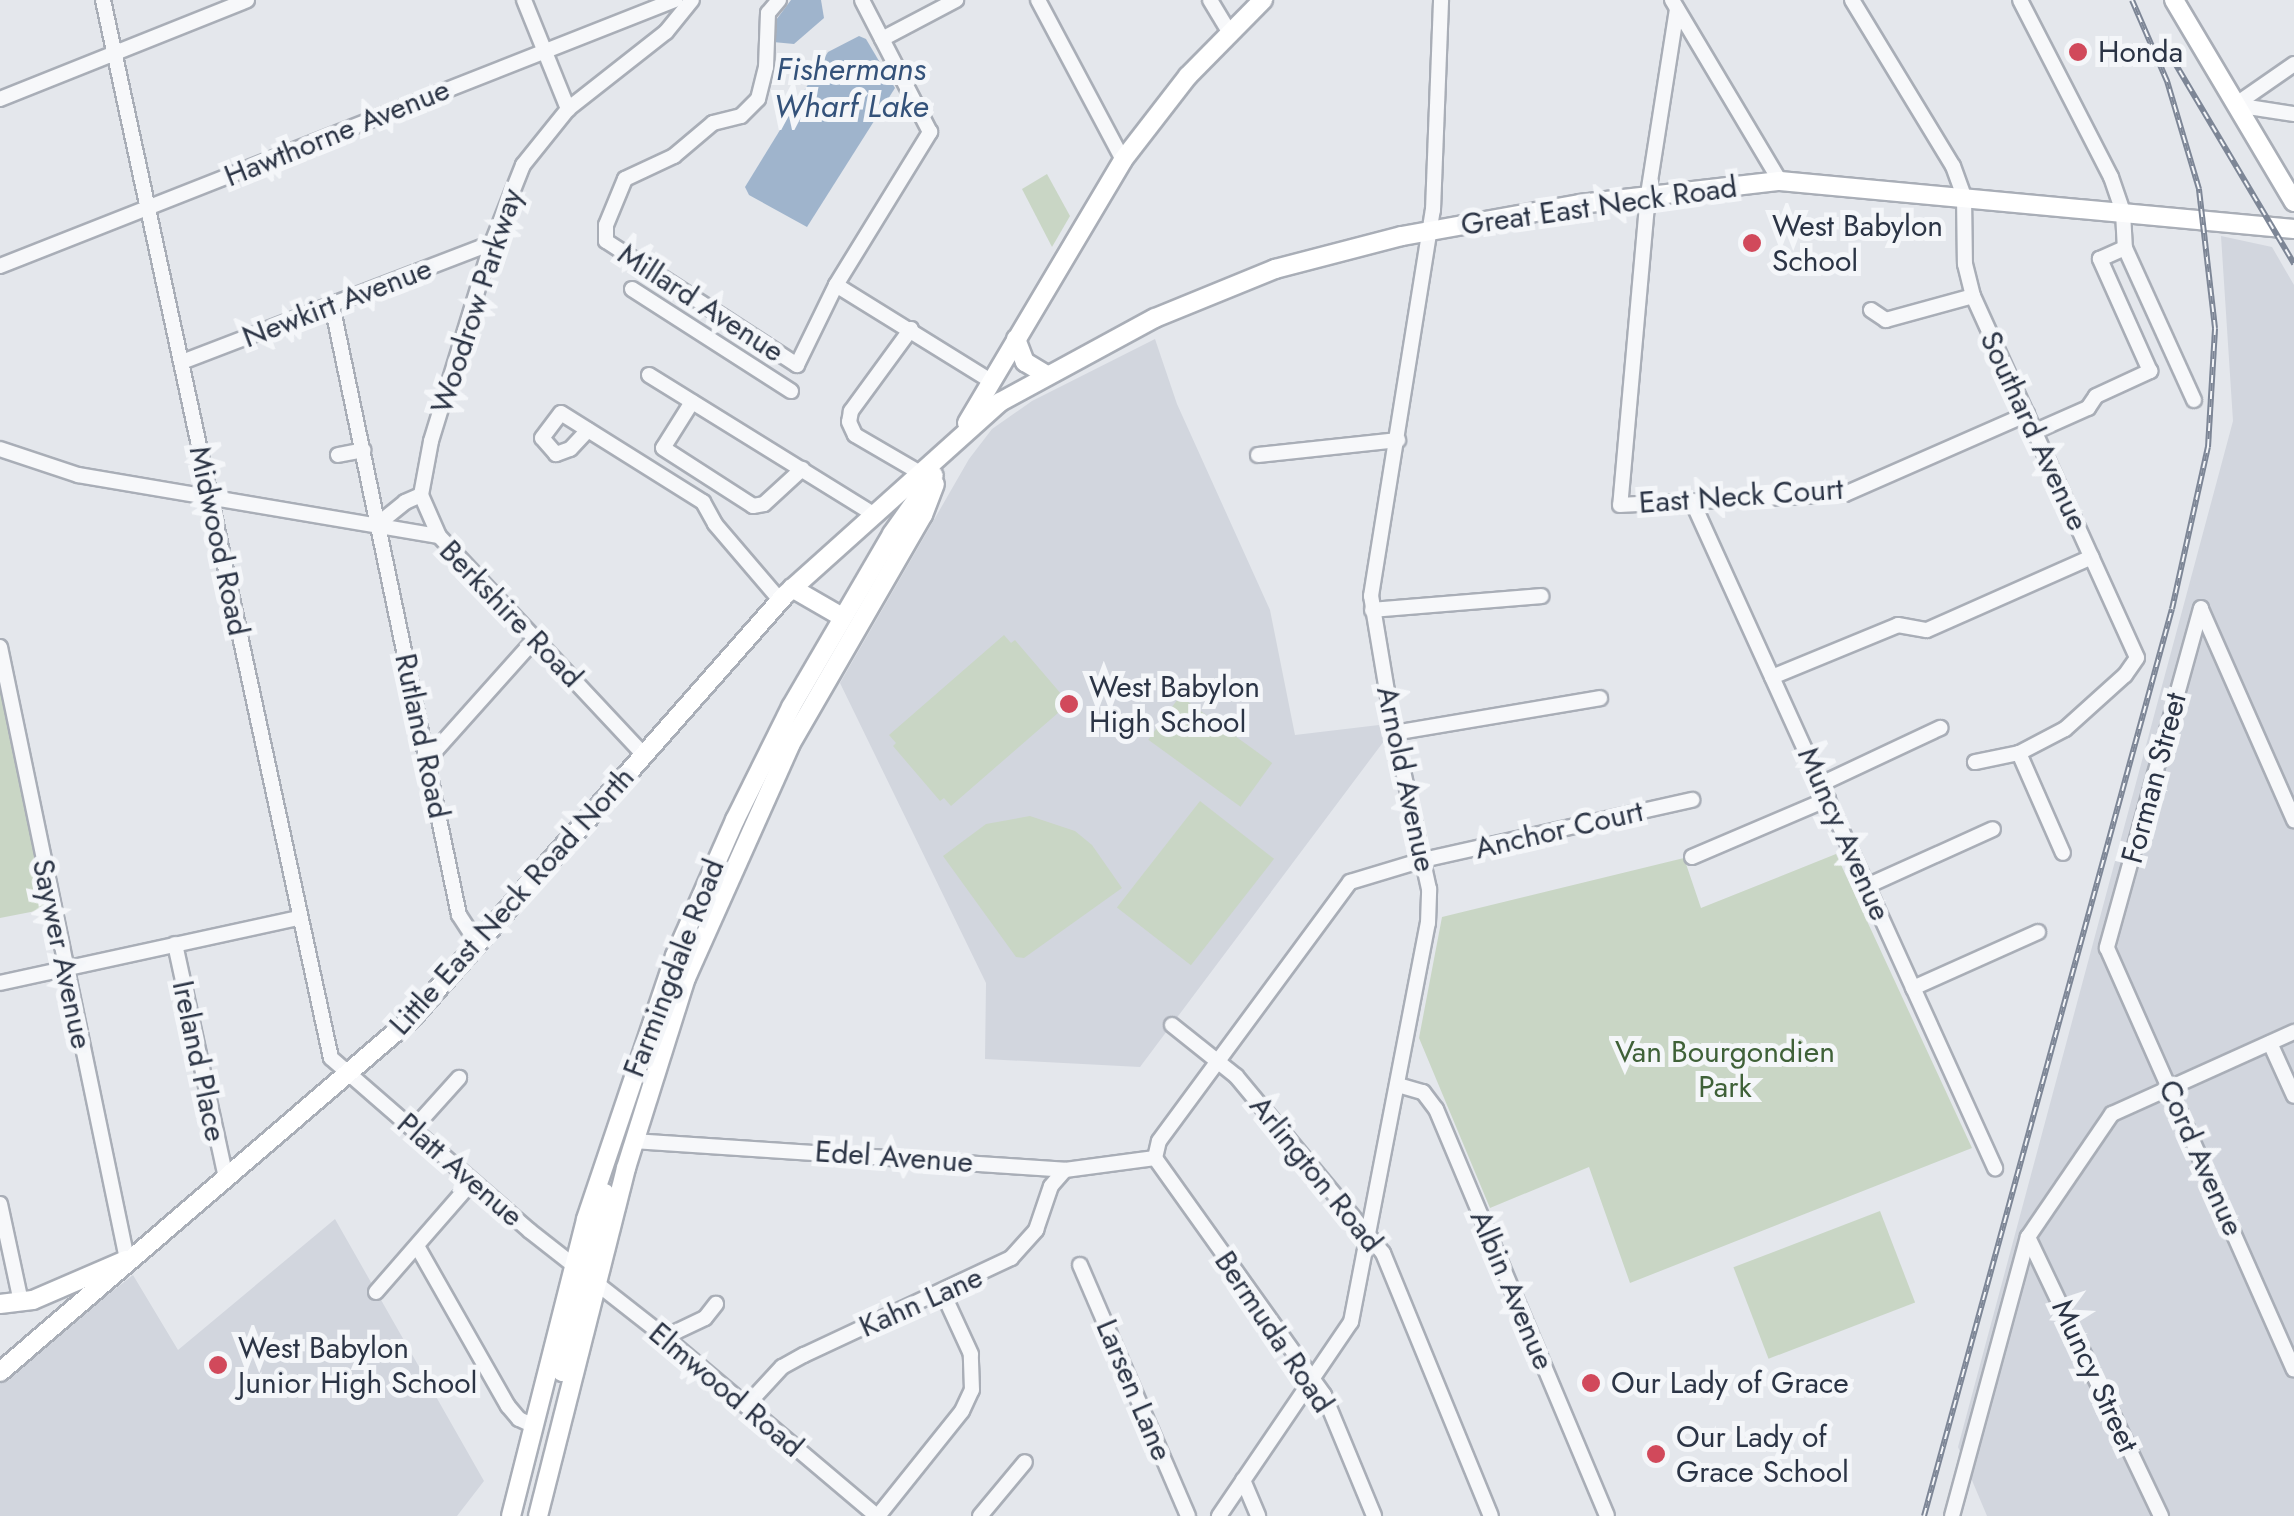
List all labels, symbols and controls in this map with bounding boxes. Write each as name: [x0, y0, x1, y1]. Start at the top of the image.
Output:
place label: Honda: [2098, 34, 2183, 70]
marker: Honda: [2067, 41, 2089, 63]
water label: Fishermans Wharf Lake: [774, 51, 928, 126]
street label: Hawthorne Avenue: [219, 71, 455, 195]
street label: Great East Neck Road: [1459, 169, 1739, 243]
street label: Woodrow Parkway: [424, 184, 530, 418]
place label: West Babylon School: [1772, 208, 1943, 278]
marker: West Babylon School: [1741, 232, 1763, 254]
street label: Millard Avenue: [611, 236, 791, 370]
street label: Newkirt Avenue: [237, 250, 437, 356]
street label: Southard Avenue: [1972, 326, 2096, 536]
street label: Midwood Road: [181, 443, 257, 639]
street label: East Neck Court: [1638, 471, 1844, 521]
street label: Berkshire Road: [432, 533, 590, 695]
street label: Rutland Road: [387, 650, 457, 822]
place label: West Babylon High School: [1089, 669, 1260, 740]
street label: Arnold Avenue: [1369, 683, 1443, 875]
street label: Forman Street: [2114, 689, 2194, 867]
marker: West Babylon High School: [1058, 693, 1080, 715]
street label: Muncy Avenue: [1790, 742, 1898, 926]
street label: Little East Neck Road North: [382, 760, 642, 1042]
street label: Anchor Court: [1471, 793, 1647, 867]
street label: Farmingdale Road: [616, 854, 732, 1082]
street label: Saywer Avenue: [24, 856, 100, 1052]
street label: Ireland Place: [164, 977, 234, 1145]
park label: Van Bourgondien Park: [1615, 1034, 1835, 1104]
street label: Cord Avenue: [2151, 1075, 2251, 1241]
street label: Arlington Road: [1242, 1089, 1390, 1259]
street label: Platt Avenue: [390, 1106, 530, 1234]
street label: Edel Avenue: [814, 1134, 974, 1180]
street label: Albin Avenue: [1462, 1205, 1562, 1375]
street label: Bermuda Road: [1207, 1244, 1341, 1420]
street label: Kahn Lane: [854, 1259, 988, 1345]
street label: Muncy Street: [2044, 1294, 2146, 1458]
street label: Larsen Lane: [1088, 1314, 1180, 1466]
street label: Elmwood Road: [642, 1315, 810, 1465]
place label: West Babylon Junior High School: [238, 1330, 477, 1400]
marker: West Babylon Junior High School: [207, 1354, 229, 1376]
place label: Our Lady of Grace: [1611, 1365, 1849, 1401]
marker: Our Lady of Grace: [1580, 1372, 1602, 1394]
place label: Our Lady of Grace School: [1676, 1419, 1849, 1490]
marker: Our Lady of Grace School: [1645, 1443, 1667, 1465]

